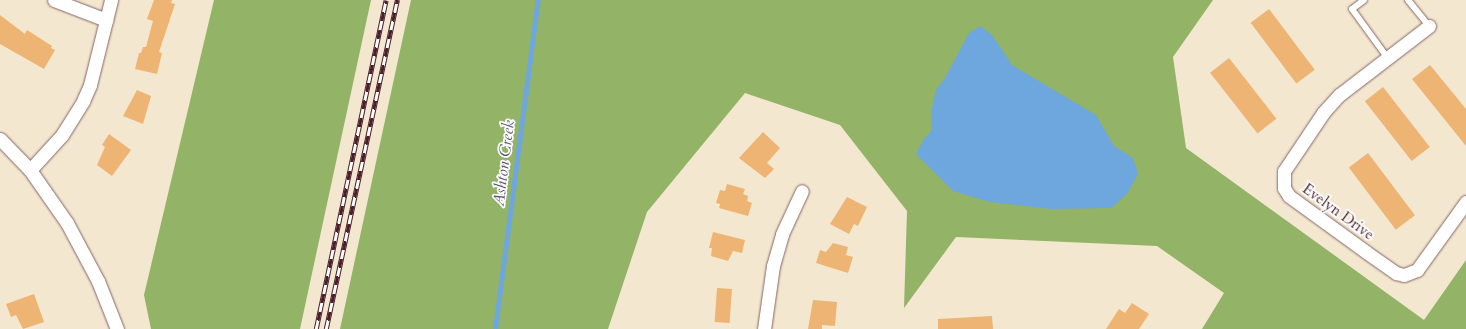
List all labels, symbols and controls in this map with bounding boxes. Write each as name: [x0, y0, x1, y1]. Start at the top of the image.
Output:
water label: Ashton Creek: [489, 119, 519, 207]
street label: Evelyn Drive: [1299, 180, 1377, 244]

